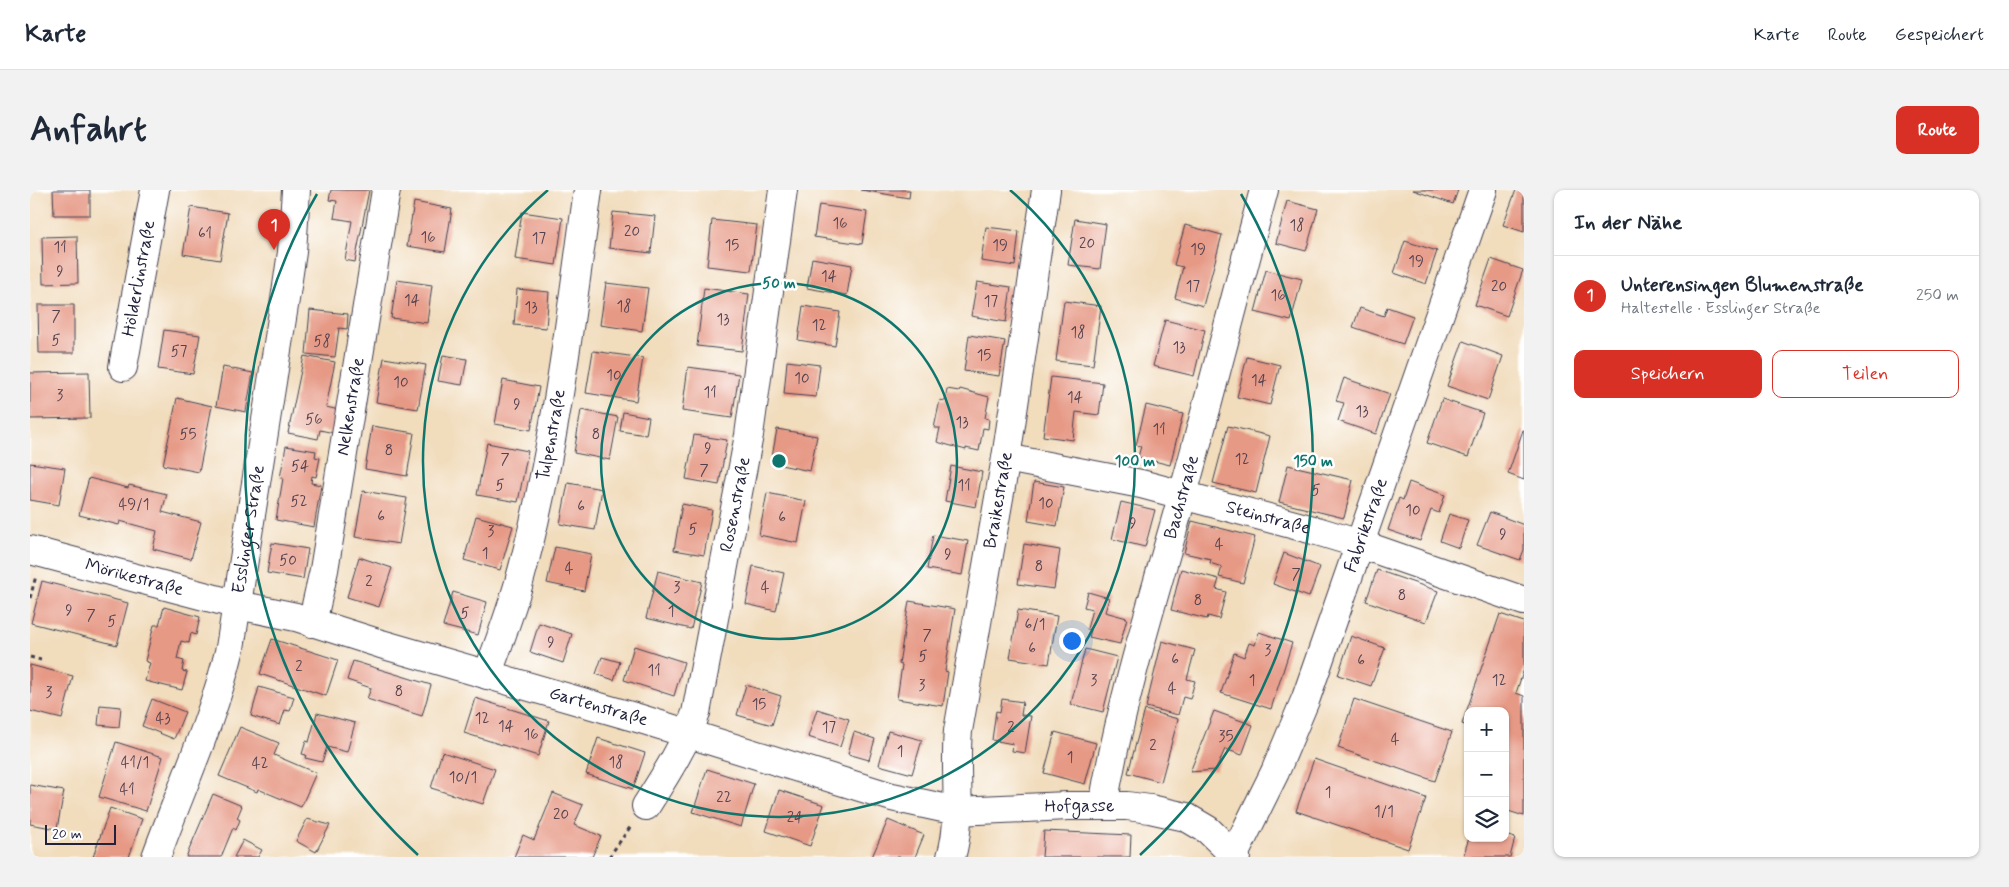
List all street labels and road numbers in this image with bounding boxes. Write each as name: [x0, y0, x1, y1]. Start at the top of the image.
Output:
street label: Hölderlinstraße: [117, 218, 161, 339]
street label: Nelkenstraße: [331, 356, 371, 457]
street label: Tulpenstraße: [531, 387, 572, 483]
street label: Braikestraße: [978, 450, 1019, 550]
street label: Bachstraße: [1159, 452, 1205, 542]
street label: Rosenstraße: [715, 455, 757, 554]
street label: Esslinger Straße: [227, 463, 271, 595]
street label: Fabrikstraße: [1339, 475, 1394, 576]
street label: Steinstraße: [1223, 495, 1313, 541]
street label: Mörikestraße: [83, 553, 186, 602]
street label: Gartenstraße: [546, 681, 651, 732]
street label: Hofgasse: [1044, 794, 1114, 819]

